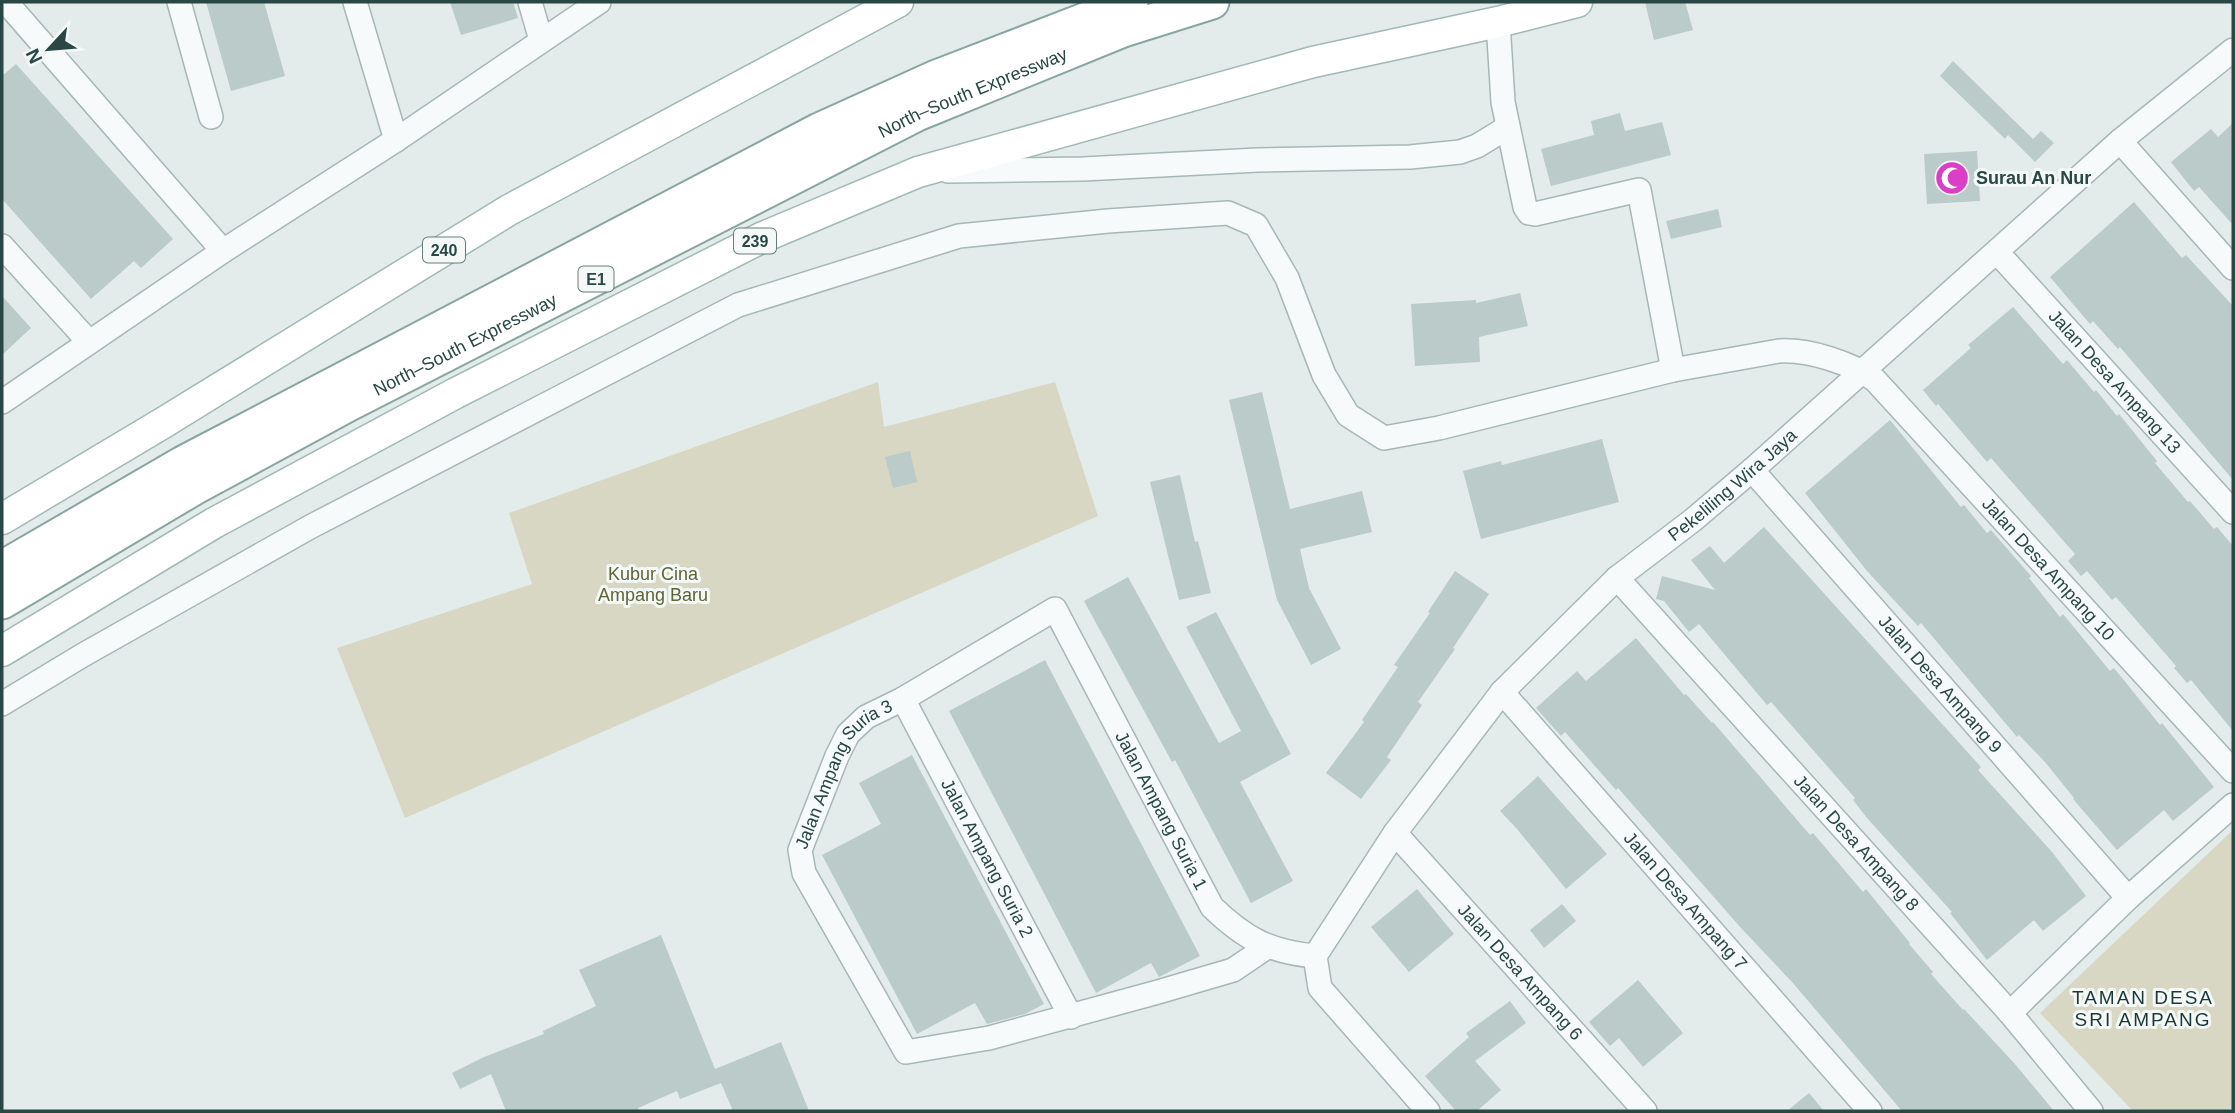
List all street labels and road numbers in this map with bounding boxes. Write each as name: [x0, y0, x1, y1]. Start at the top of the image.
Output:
street label: North–South Expressway: [875, 44, 1070, 142]
road number: 239: [734, 229, 776, 254]
road number: 240: [423, 238, 465, 262]
road number: E1: [578, 266, 614, 292]
street label: North–South Expressway: [370, 290, 560, 400]
street label: Jalan Desa Ampang 13: [2045, 306, 2185, 457]
street label: Pekeliling Wira Jaya: [1664, 424, 1801, 545]
street label: Jalan Desa Ampang 10: [1978, 494, 2118, 645]
street label: Jalan Desa Ampang 9: [1874, 611, 2006, 757]
street label: Jalan Ampang Suria 3: [791, 696, 895, 852]
street label: Jalan Ampang Suria 1: [1111, 728, 1211, 893]
street label: Jalan Desa Ampang 8: [1790, 771, 1923, 915]
street label: Jalan Ampang Suria 2: [937, 776, 1037, 941]
street label: Jalan Desa Ampang 7: [1620, 828, 1751, 974]
street label: Jalan Desa Ampang 6: [1454, 900, 1586, 1044]

